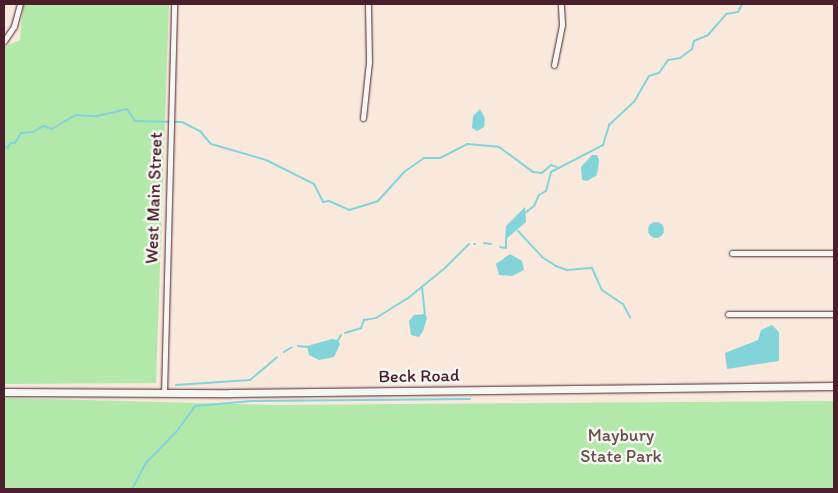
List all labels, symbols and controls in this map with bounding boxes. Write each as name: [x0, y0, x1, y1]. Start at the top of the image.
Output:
street label: West Main Street: [141, 132, 167, 264]
street label: Beck Road: [378, 364, 460, 388]
park label: Maybury State Park: [581, 425, 661, 468]

